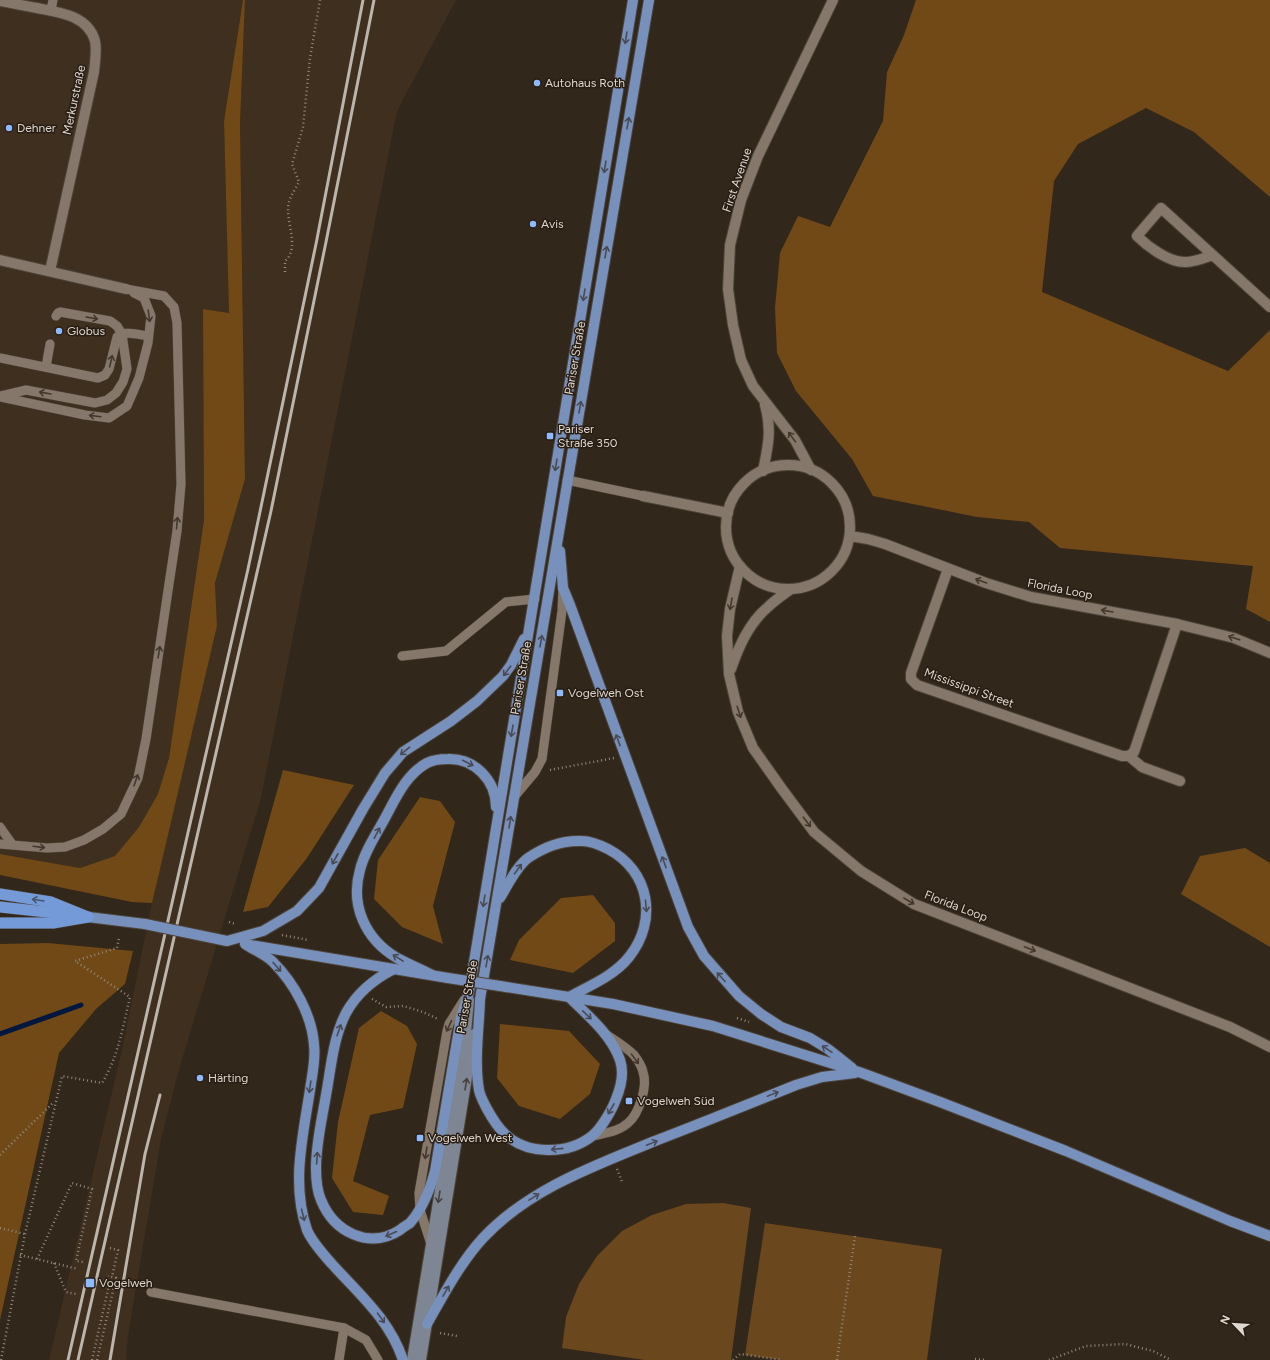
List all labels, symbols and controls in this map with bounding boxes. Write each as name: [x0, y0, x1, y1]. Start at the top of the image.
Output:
one-way arrow: [622, 32, 630, 45]
street label: Merkurstraße: [60, 63, 88, 136]
place label: Autohaus Roth: [545, 76, 625, 90]
marker: Autohaus Roth: [532, 78, 542, 88]
one-way arrow: [624, 117, 632, 130]
place label: Dehner: [17, 121, 56, 135]
marker: Dehner: [4, 123, 14, 133]
street label: First Avenue: [719, 146, 755, 214]
one-way arrow: [601, 160, 609, 173]
place label: Avis: [541, 217, 564, 231]
marker: Avis: [528, 219, 538, 229]
one-way arrow: [602, 245, 610, 258]
one-way arrow: [579, 288, 587, 301]
one-way arrow: [145, 309, 153, 322]
one-way arrow: [86, 314, 99, 322]
street label: Pariser Straße: [562, 320, 588, 396]
place label: Globus: [67, 324, 105, 338]
marker: Globus: [54, 326, 64, 336]
one-way arrow: [108, 355, 116, 368]
one-way arrow: [39, 389, 52, 397]
one-way arrow: [576, 401, 584, 414]
one-way arrow: [89, 412, 102, 420]
place label: Pariser Straße 350: [558, 422, 618, 450]
marker: Pariser Straße 350: [545, 431, 555, 441]
one-way arrow: [788, 431, 796, 442]
one-way arrow: [551, 458, 559, 471]
one-way arrow: [174, 517, 181, 530]
one-way arrow: [975, 576, 987, 584]
street label: Florida Loop: [1026, 576, 1094, 602]
one-way arrow: [727, 597, 735, 610]
one-way arrow: [1101, 607, 1114, 615]
one-way arrow: [1228, 634, 1241, 641]
one-way arrow: [537, 635, 545, 648]
street label: Pariser Straße: [508, 640, 534, 716]
one-way arrow: [155, 646, 163, 659]
one-way arrow: [503, 665, 511, 676]
street label: Mississippi Street: [922, 665, 1016, 711]
place label: Vogelweh Ost: [568, 686, 644, 700]
marker: Vogelweh Ost: [555, 688, 565, 698]
one-way arrow: [736, 706, 743, 719]
one-way arrow: [508, 724, 516, 737]
one-way arrow: [614, 734, 622, 746]
one-way arrow: [400, 747, 411, 755]
one-way arrow: [461, 760, 473, 767]
one-way arrow: [133, 774, 141, 786]
one-way arrow: [506, 816, 514, 829]
one-way arrow: [802, 817, 811, 828]
one-way arrow: [373, 828, 381, 840]
one-way arrow: [32, 843, 45, 851]
one-way arrow: [330, 853, 338, 865]
one-way arrow: [659, 856, 667, 868]
one-way arrow: [514, 864, 522, 875]
street label: Florida Loop: [923, 888, 989, 924]
one-way arrow: [480, 894, 488, 907]
one-way arrow: [32, 896, 45, 904]
one-way arrow: [903, 897, 915, 905]
one-way arrow: [642, 899, 649, 912]
one-way arrow: [1023, 945, 1035, 953]
one-way arrow: [392, 953, 404, 961]
one-way arrow: [483, 955, 491, 968]
street label: Pariser Straße: [454, 959, 480, 1035]
one-way arrow: [272, 962, 282, 972]
one-way arrow: [717, 972, 726, 982]
one-way arrow: [582, 1011, 592, 1020]
one-way arrow: [445, 1020, 452, 1032]
one-way arrow: [335, 1025, 343, 1037]
one-way arrow: [822, 1045, 833, 1053]
one-way arrow: [631, 1053, 639, 1064]
place label: Härting: [208, 1071, 248, 1085]
marker: Härting: [195, 1073, 205, 1083]
one-way arrow: [462, 1078, 470, 1091]
one-way arrow: [306, 1080, 314, 1093]
one-way arrow: [766, 1090, 778, 1097]
place label: Vogelweh Süd: [637, 1094, 715, 1108]
marker: Vogelweh Süd: [624, 1096, 634, 1106]
one-way arrow: [607, 1103, 615, 1115]
place label: Vogelweh West: [428, 1131, 513, 1145]
marker: Vogelweh West: [415, 1133, 425, 1143]
one-way arrow: [646, 1138, 658, 1146]
one-way arrow: [551, 1146, 564, 1153]
one-way arrow: [422, 1147, 430, 1160]
one-way arrow: [313, 1152, 320, 1165]
one-way arrow: [434, 1190, 442, 1203]
one-way arrow: [528, 1193, 539, 1201]
one-way arrow: [300, 1209, 307, 1222]
one-way arrow: [385, 1231, 397, 1238]
place label: Vogelweh: [99, 1276, 153, 1290]
marker: Vogelweh: [84, 1277, 96, 1289]
one-way arrow: [443, 1285, 451, 1297]
north arrow: [1214, 1304, 1254, 1344]
one-way arrow: [377, 1312, 385, 1323]
text: N: [1218, 1313, 1233, 1327]

